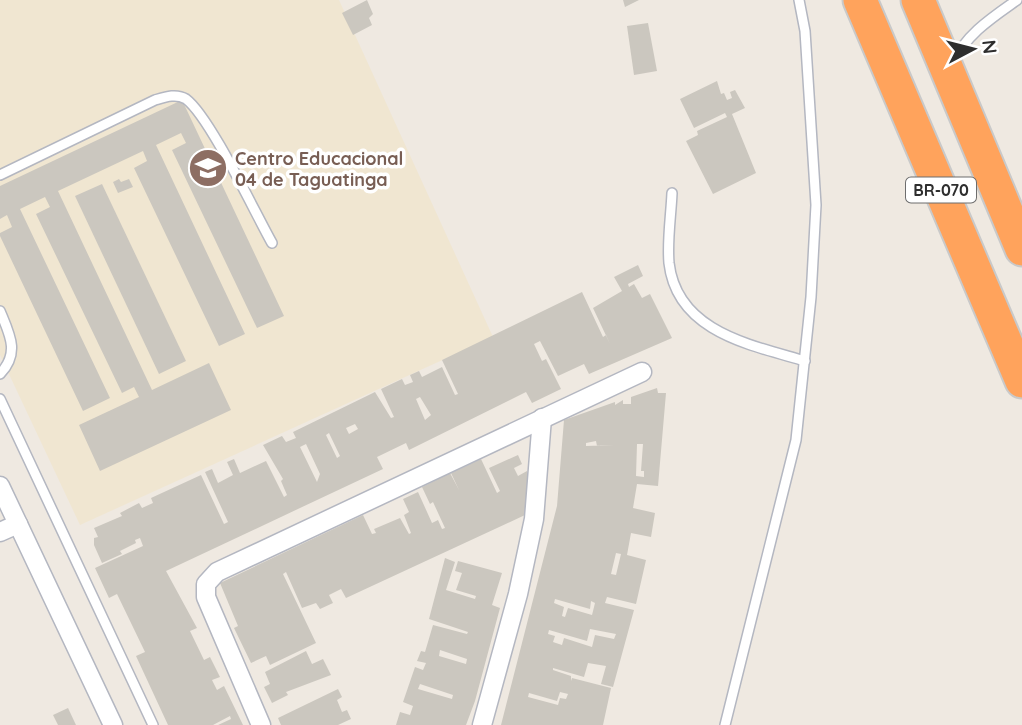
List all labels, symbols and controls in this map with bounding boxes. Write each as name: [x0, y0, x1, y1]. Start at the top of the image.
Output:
north arrow: [938, 14, 1008, 84]
text: N: [977, 39, 1003, 55]
school or university icon: Centro Educacional 04 de Taguatinga: [187, 147, 229, 189]
place label: Centro Educacional 04 de Taguatinga: [235, 147, 403, 191]
road number: BR-070: [906, 178, 976, 202]

